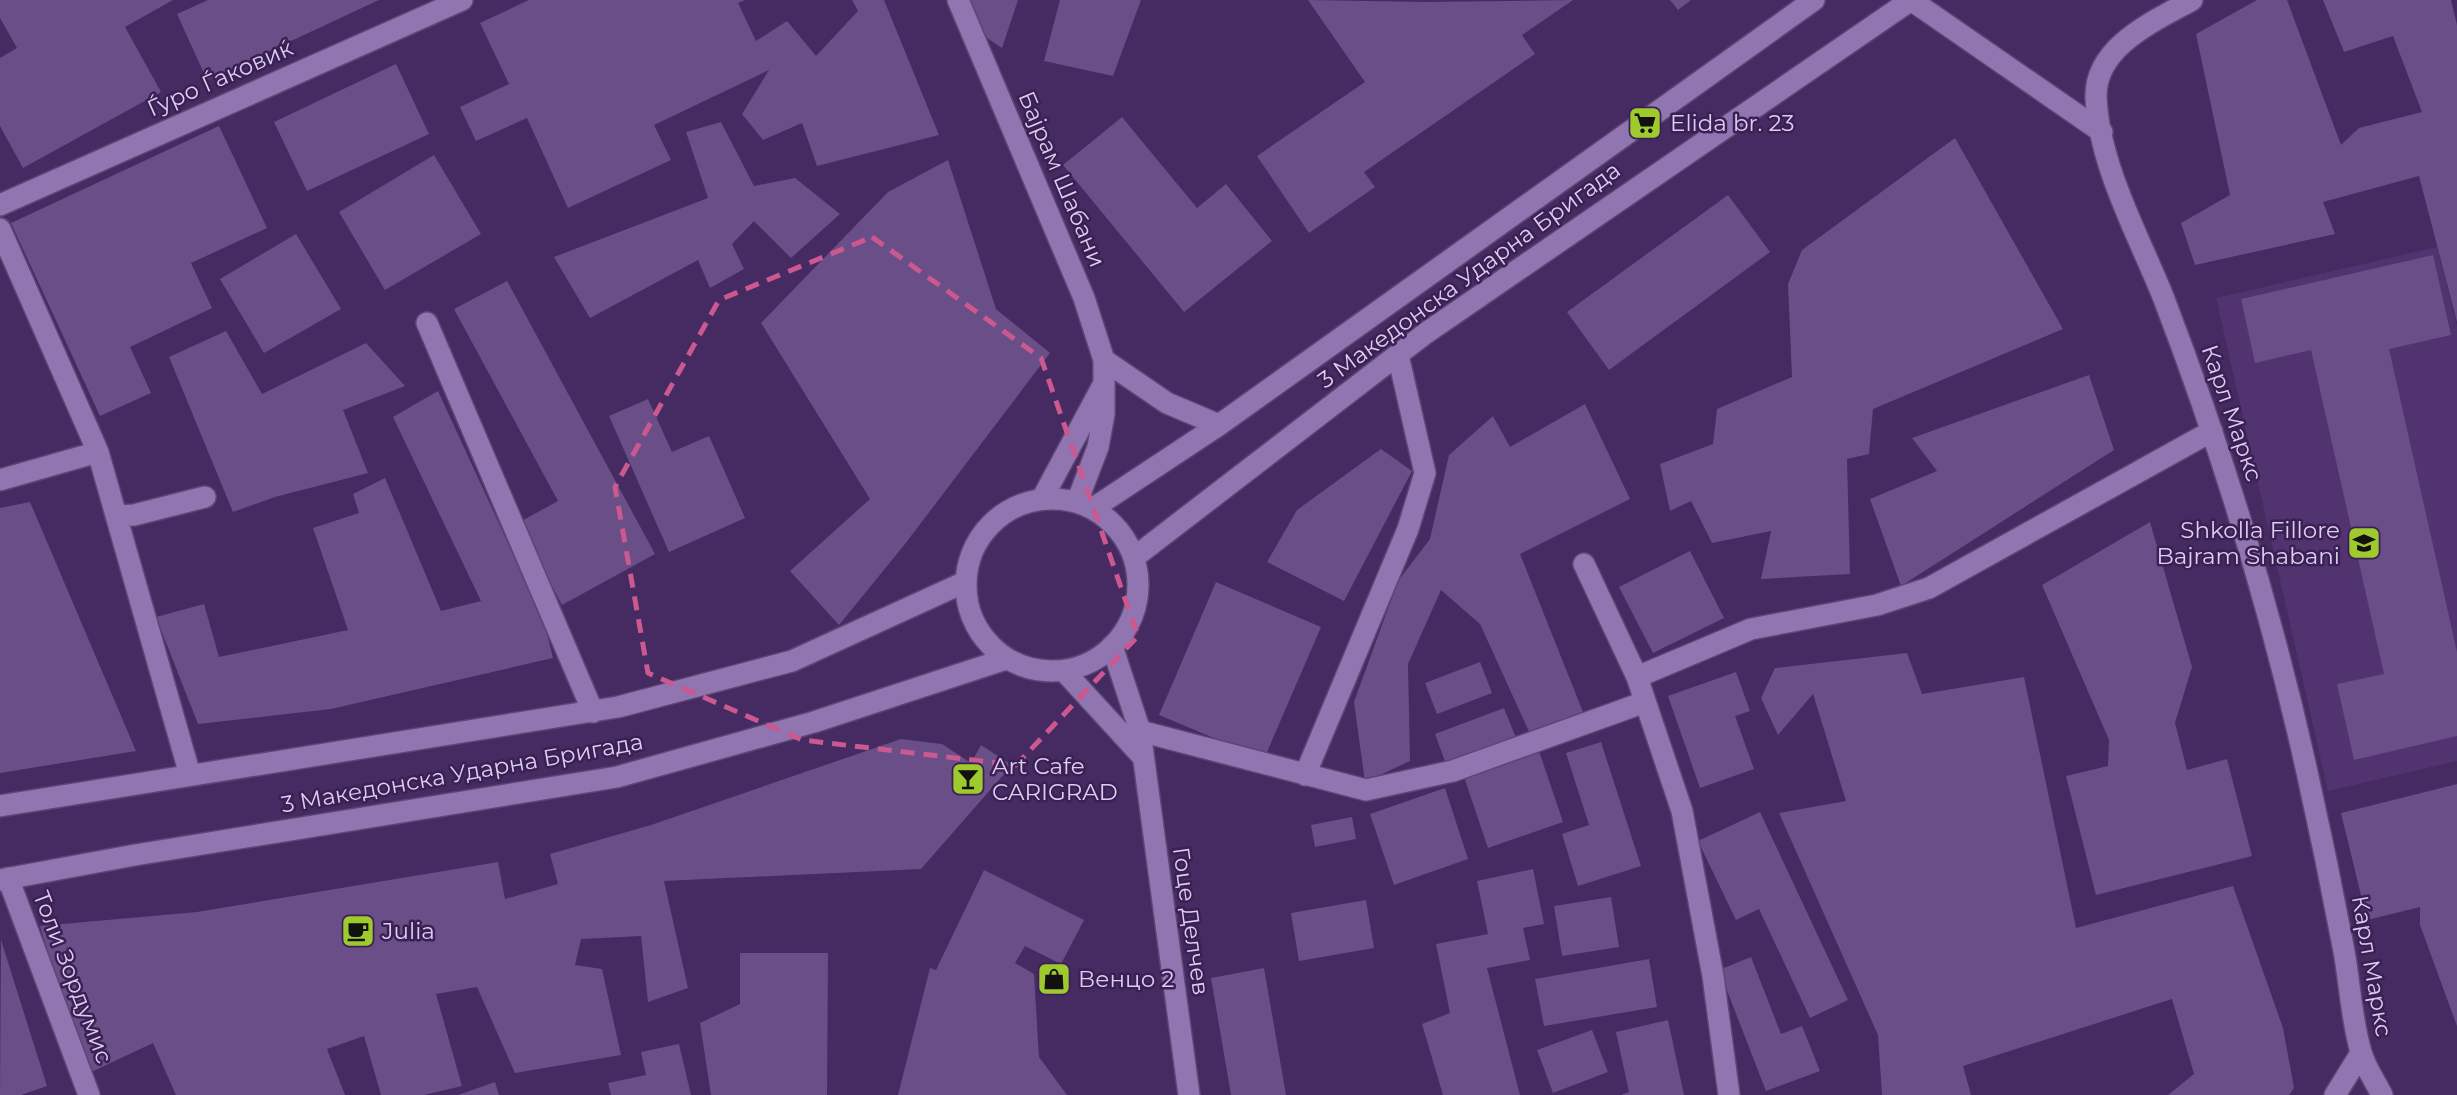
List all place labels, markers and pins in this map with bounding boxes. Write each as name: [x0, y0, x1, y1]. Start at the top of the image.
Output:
supermarket icon: Elida br. 23: [1626, 104, 1664, 142]
place label: Elida br. 23: [1670, 109, 1794, 137]
place label: Shkolla Fillore Bajram Shabani: [2156, 516, 2340, 570]
school or university icon: Shkolla Fillore Bajram Shabani: [2345, 524, 2383, 562]
place label: Art Cafe CARIGRAD: [992, 752, 1118, 806]
bar icon: Art Cafe CARIGRAD: [949, 760, 987, 798]
cafe icon: Julia: [339, 912, 377, 950]
place label: Julia: [381, 917, 435, 945]
shop icon: Венцо 2: [1035, 960, 1073, 998]
place label: Венцо 2: [1078, 965, 1174, 993]

